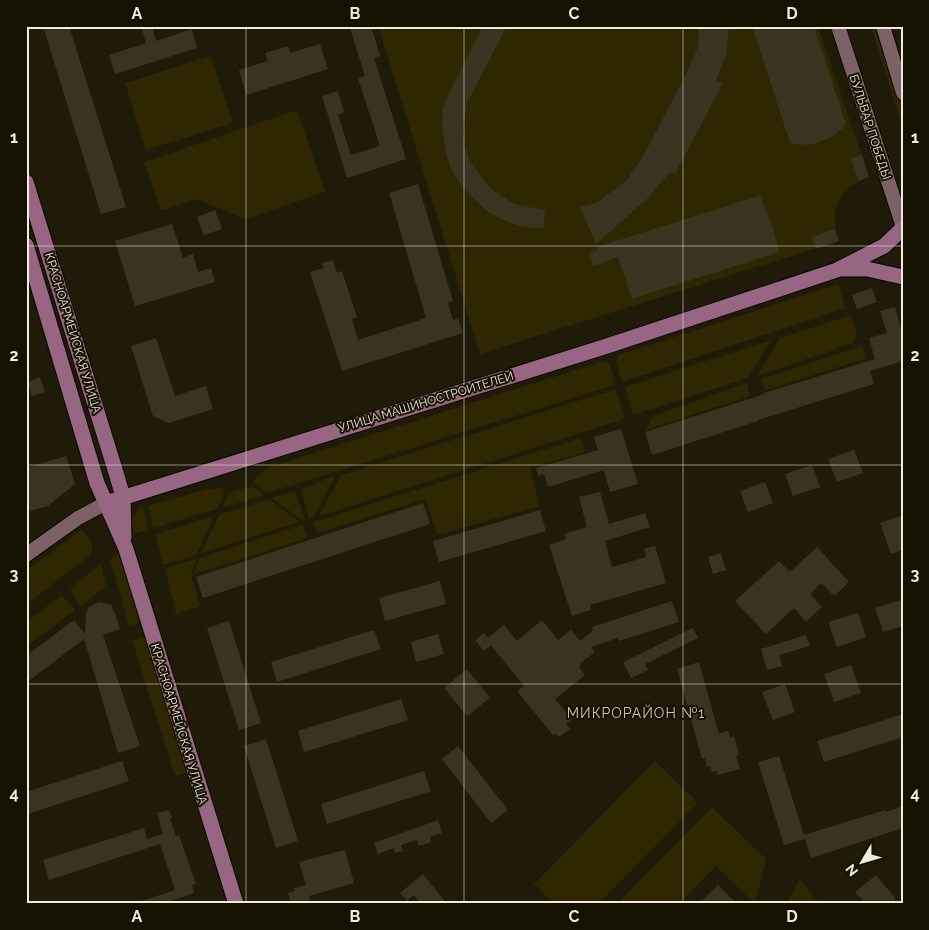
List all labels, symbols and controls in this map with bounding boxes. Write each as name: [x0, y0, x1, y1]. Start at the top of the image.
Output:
text: A: [132, 4, 143, 23]
text: B: [350, 4, 361, 23]
text: C: [569, 4, 580, 23]
text: D: [786, 4, 798, 23]
street label: БУЛЬВАР ПОБЕДЫ: [846, 73, 894, 181]
text: 1: [10, 128, 18, 147]
text: 1: [911, 128, 919, 147]
street label: КРАСНОАРМЕЙСКАЯ УЛИЦА: [42, 251, 104, 415]
text: 2: [9, 346, 19, 365]
text: 2: [910, 346, 920, 365]
street label: УЛИЦА МАШИНОСТРОИТЕЛЕЙ: [337, 369, 515, 435]
text: 3: [10, 565, 19, 584]
text: 3: [911, 565, 920, 584]
street label: КРАСНОАРМЕЙСКАЯ УЛИЦА: [148, 642, 210, 806]
district label: МИКРОРАЙОН №1: [567, 704, 705, 721]
text: 4: [9, 784, 19, 803]
text: 4: [910, 784, 920, 803]
north arrow: [836, 838, 886, 888]
text: N: [842, 861, 861, 879]
text: A: [132, 907, 143, 926]
text: B: [350, 907, 361, 926]
text: C: [569, 907, 580, 926]
text: D: [786, 907, 798, 926]

